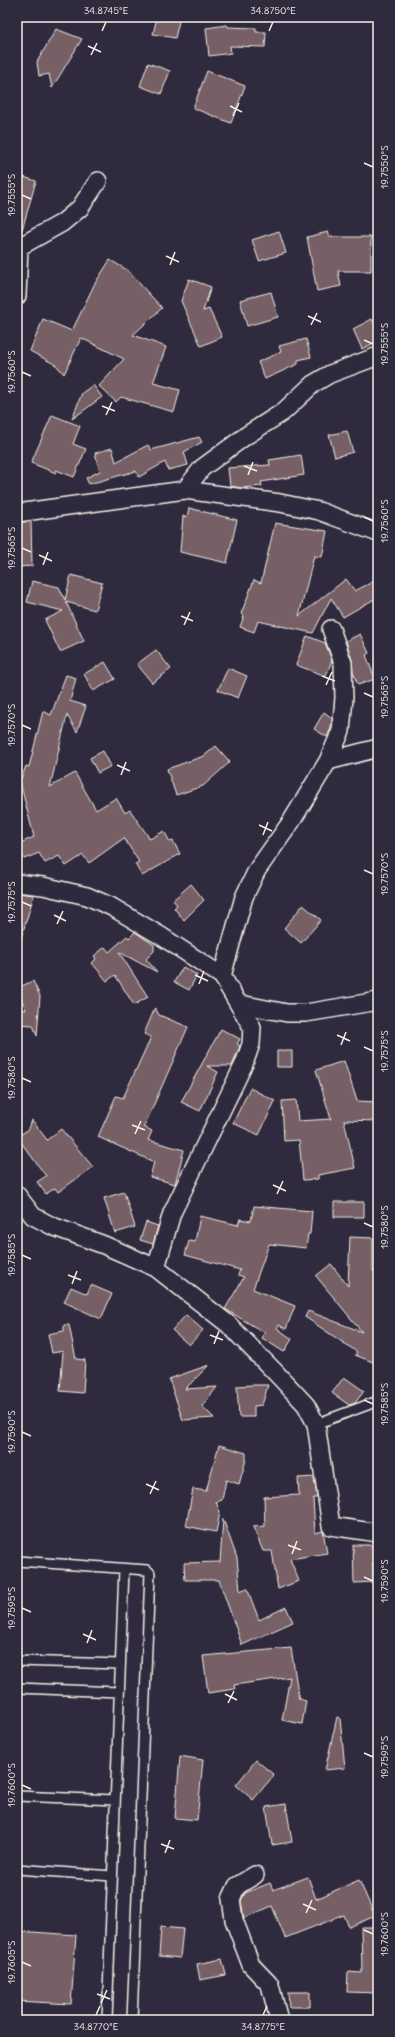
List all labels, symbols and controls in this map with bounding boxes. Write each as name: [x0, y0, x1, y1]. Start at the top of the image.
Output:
text: 34.8745°E: [84, 4, 128, 17]
text: 34.8750°E: [250, 4, 296, 17]
text: 19.7550°S: [378, 145, 391, 189]
text: 19.7555°S: [5, 173, 18, 216]
text: 19.7555°S: [378, 322, 391, 365]
text: 19.7560°S: [5, 350, 18, 394]
text: 19.7560°S: [378, 499, 391, 543]
text: 19.7565°S: [5, 526, 18, 569]
text: 19.7565°S: [378, 675, 391, 718]
text: 19.7570°S: [5, 703, 18, 746]
text: 19.7570°S: [378, 852, 391, 895]
text: 19.7575°S: [5, 881, 18, 923]
text: 19.7575°S: [378, 1030, 391, 1072]
text: 19.7580°S: [5, 1056, 18, 1100]
text: 19.7580°S: [378, 1205, 391, 1249]
text: 19.7585°S: [5, 1233, 18, 1276]
text: 19.7585°S: [378, 1382, 391, 1425]
text: 19.7590°S: [5, 1410, 18, 1454]
text: 19.7590°S: [378, 1559, 391, 1603]
text: 19.7595°S: [5, 1586, 18, 1629]
text: 19.7595°S: [378, 1735, 391, 1778]
text: 19.7600°S: [5, 1762, 18, 1807]
text: 19.7600°S: [378, 1911, 391, 1956]
text: 19.7605°S: [5, 1940, 18, 1984]
text: 34.8770°E: [74, 2020, 119, 2033]
text: 34.8775°E: [241, 2020, 285, 2033]

